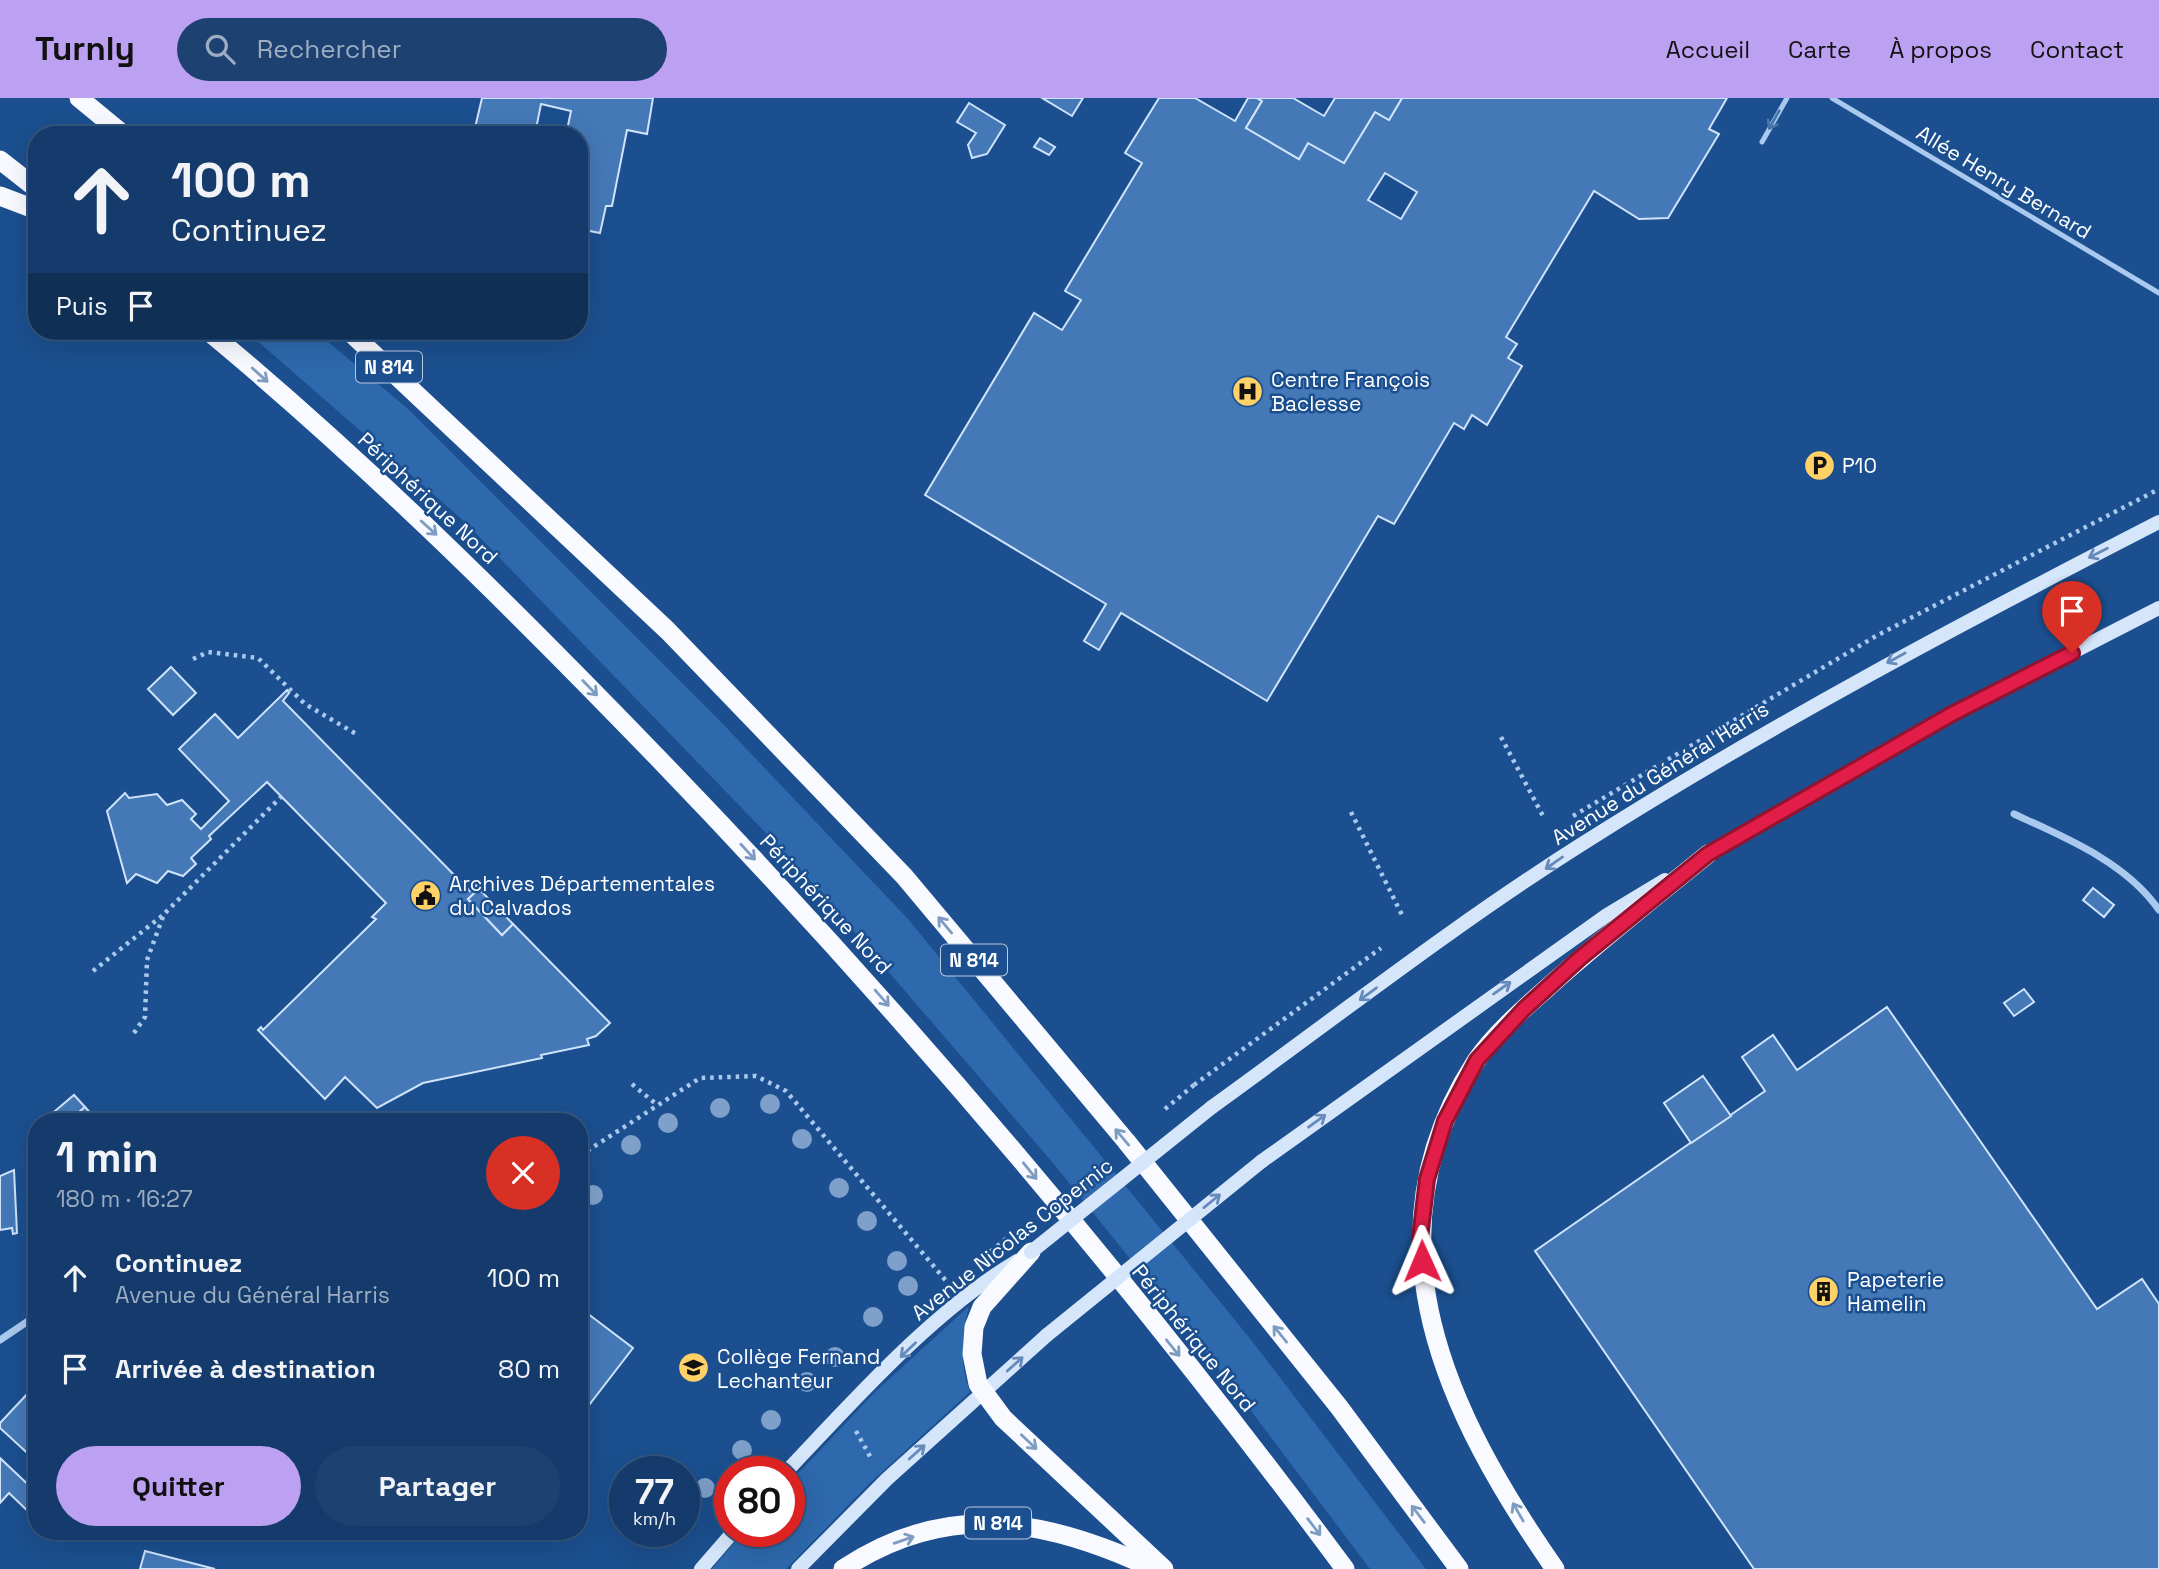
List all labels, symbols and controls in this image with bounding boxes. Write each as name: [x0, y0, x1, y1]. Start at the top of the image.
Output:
search box: [177, 18, 667, 81]
text: Turnly: [35, 28, 135, 70]
icon: search: [201, 30, 239, 68]
text: Rechercher: [257, 32, 402, 66]
text: Accueil: [1666, 34, 1750, 65]
text: Carte: [1788, 34, 1851, 65]
text: À propos: [1889, 34, 1992, 65]
text: Contact: [2030, 34, 2124, 65]
one-way arrow: [1767, 109, 1780, 130]
street label: Allée Henry Bernard: [1912, 119, 2096, 245]
text: 100 m: [171, 149, 311, 211]
icon: ahead: [56, 154, 147, 245]
text: Continuez: [171, 210, 327, 250]
icon: arrive: [122, 287, 160, 325]
text: Puis: [56, 289, 108, 323]
road number: N 814: [356, 352, 422, 382]
place label: Centre François Baclesse: [1271, 366, 1430, 417]
one-way arrow: [251, 367, 269, 383]
hospital icon: Centre François Baclesse: [1231, 374, 1265, 408]
street label: Périphérique Nord: [352, 426, 504, 570]
parking icon: P10: [1802, 448, 1836, 482]
place label: P10: [1842, 452, 1877, 479]
one-way arrow: [420, 519, 437, 536]
one-way arrow: [2088, 547, 2109, 561]
pin: [2042, 581, 2102, 653]
icon: arrive: [2053, 592, 2091, 630]
one-way arrow: [1887, 651, 1907, 665]
one-way arrow: [582, 679, 599, 696]
street label: Avenue du Général Harris: [1546, 695, 1774, 851]
street label: Périphérique Nord: [754, 828, 898, 980]
one-way arrow: [739, 843, 756, 860]
one-way arrow: [1545, 856, 1564, 870]
place label: Archives Départementales du Calvados: [449, 870, 715, 921]
public building icon: Archives Départementales du Calvados: [409, 878, 443, 912]
one-way arrow: [937, 917, 953, 935]
road number: N 814: [941, 944, 1007, 975]
one-way arrow: [1492, 981, 1511, 995]
one-way arrow: [1359, 987, 1378, 1001]
one-way arrow: [874, 989, 890, 1007]
one-way arrow: [1307, 1114, 1326, 1128]
one-way arrow: [1114, 1129, 1130, 1147]
text: 1 min: [56, 1131, 159, 1184]
button: close: [486, 1136, 560, 1210]
street label: Avenue Nicolas Copernic: [906, 1152, 1118, 1326]
one-way arrow: [1022, 1162, 1038, 1180]
text: 180 m · 16:27: [56, 1184, 193, 1214]
one-way arrow: [1203, 1193, 1221, 1208]
position arrow: [1385, 1224, 1459, 1298]
text: Continuez: [115, 1246, 242, 1280]
icon: ahead: [56, 1259, 94, 1297]
street label: Périphérique Nord: [1126, 1259, 1262, 1417]
text: 100 m: [487, 1261, 560, 1295]
place label: Papeterie Hamelin: [1847, 1266, 1944, 1317]
building icon: Papeterie Hamelin: [1807, 1274, 1841, 1308]
text: Avenue du Général Harris: [115, 1280, 390, 1310]
one-way arrow: [1272, 1325, 1287, 1343]
one-way arrow: [1165, 1339, 1181, 1357]
one-way arrow: [900, 1341, 917, 1358]
place label: Collège Fernand Lechanteur: [717, 1343, 880, 1394]
icon: arrive: [56, 1350, 94, 1388]
school or university icon: Collège Fernand Lechanteur: [677, 1351, 711, 1385]
text: Arrivée à destination: [115, 1352, 376, 1386]
text: 80 m: [498, 1352, 560, 1386]
one-way arrow: [1006, 1356, 1024, 1372]
one-way arrow: [1020, 1434, 1037, 1451]
one-way arrow: [908, 1444, 925, 1461]
button: Quitter: [56, 1446, 301, 1526]
button: Partager: [315, 1446, 560, 1526]
speed limit sign: 80: [714, 1456, 805, 1547]
text: 77: [635, 1470, 674, 1514]
one-way arrow: [1510, 1502, 1524, 1522]
one-way arrow: [1411, 1505, 1426, 1524]
text: km/h: [633, 1507, 676, 1530]
road number: N 814: [965, 1508, 1031, 1539]
one-way arrow: [1306, 1517, 1321, 1536]
one-way arrow: [893, 1532, 915, 1545]

